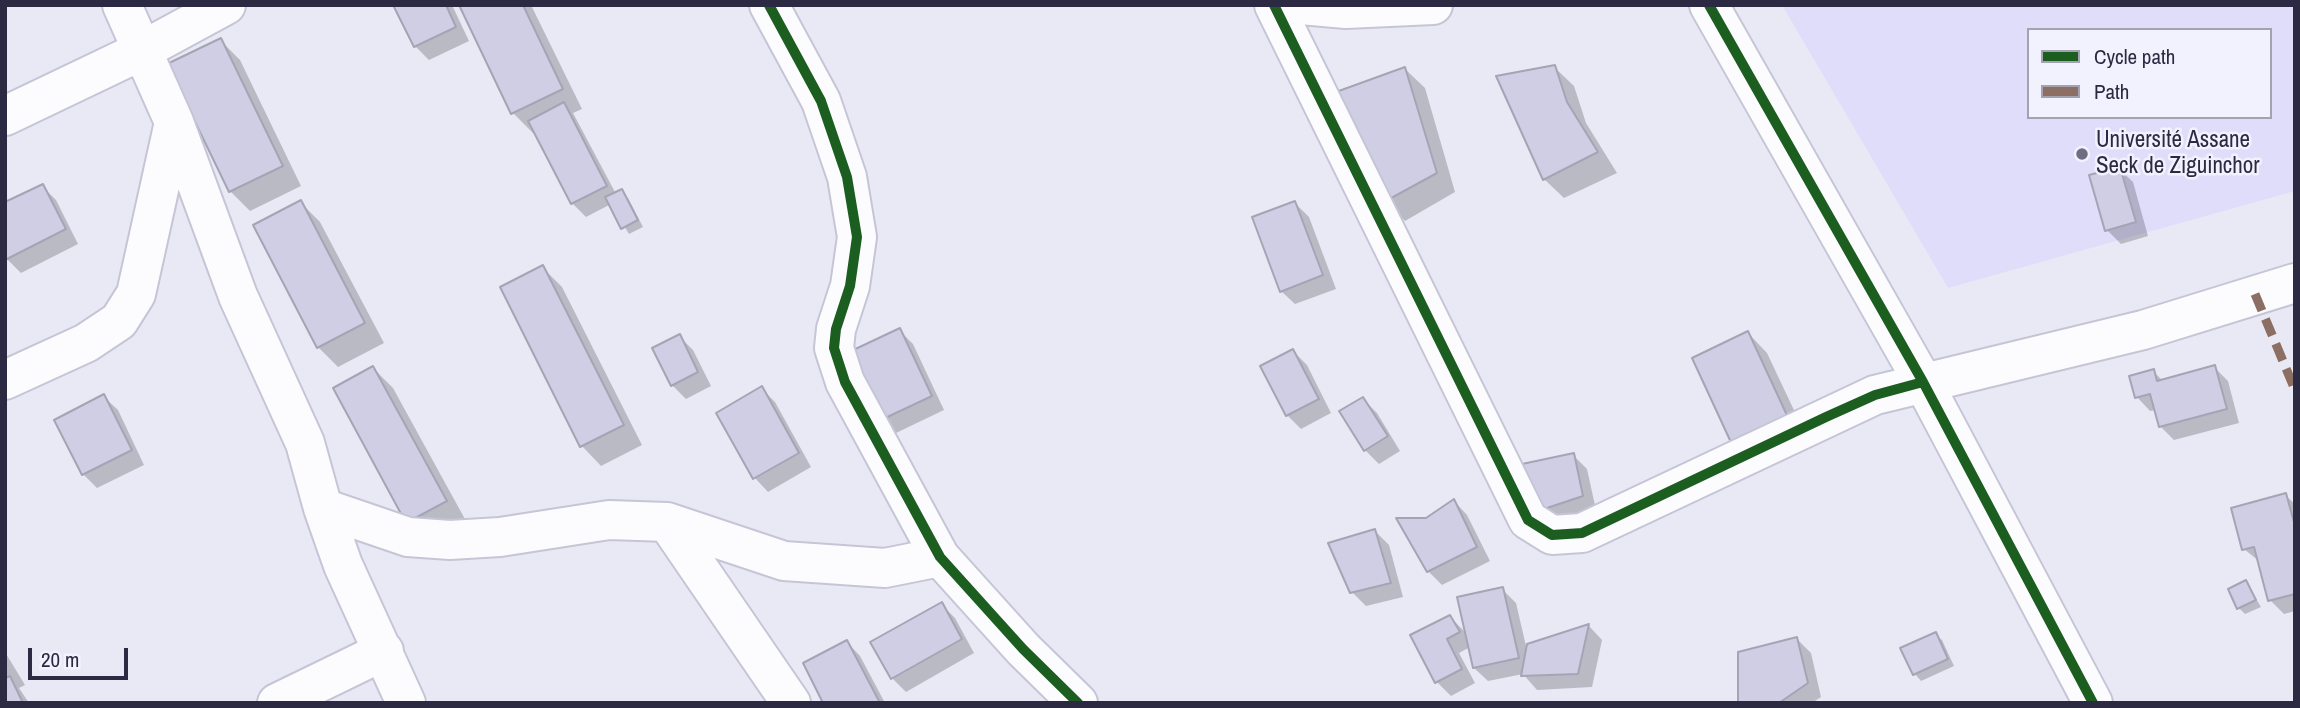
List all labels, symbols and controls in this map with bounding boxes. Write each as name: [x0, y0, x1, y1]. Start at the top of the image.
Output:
legend: [2027, 28, 2272, 119]
text: Cycle path: [2094, 42, 2175, 71]
text: Path: [2094, 77, 2129, 106]
place label: Université Assane Seck de Ziguinchor: [2096, 127, 2260, 181]
marker: Université Assane Seck de Ziguinchor: [2074, 146, 2090, 162]
scale bar: [32, 634, 131, 678]
text: 20 m: [41, 645, 79, 674]

